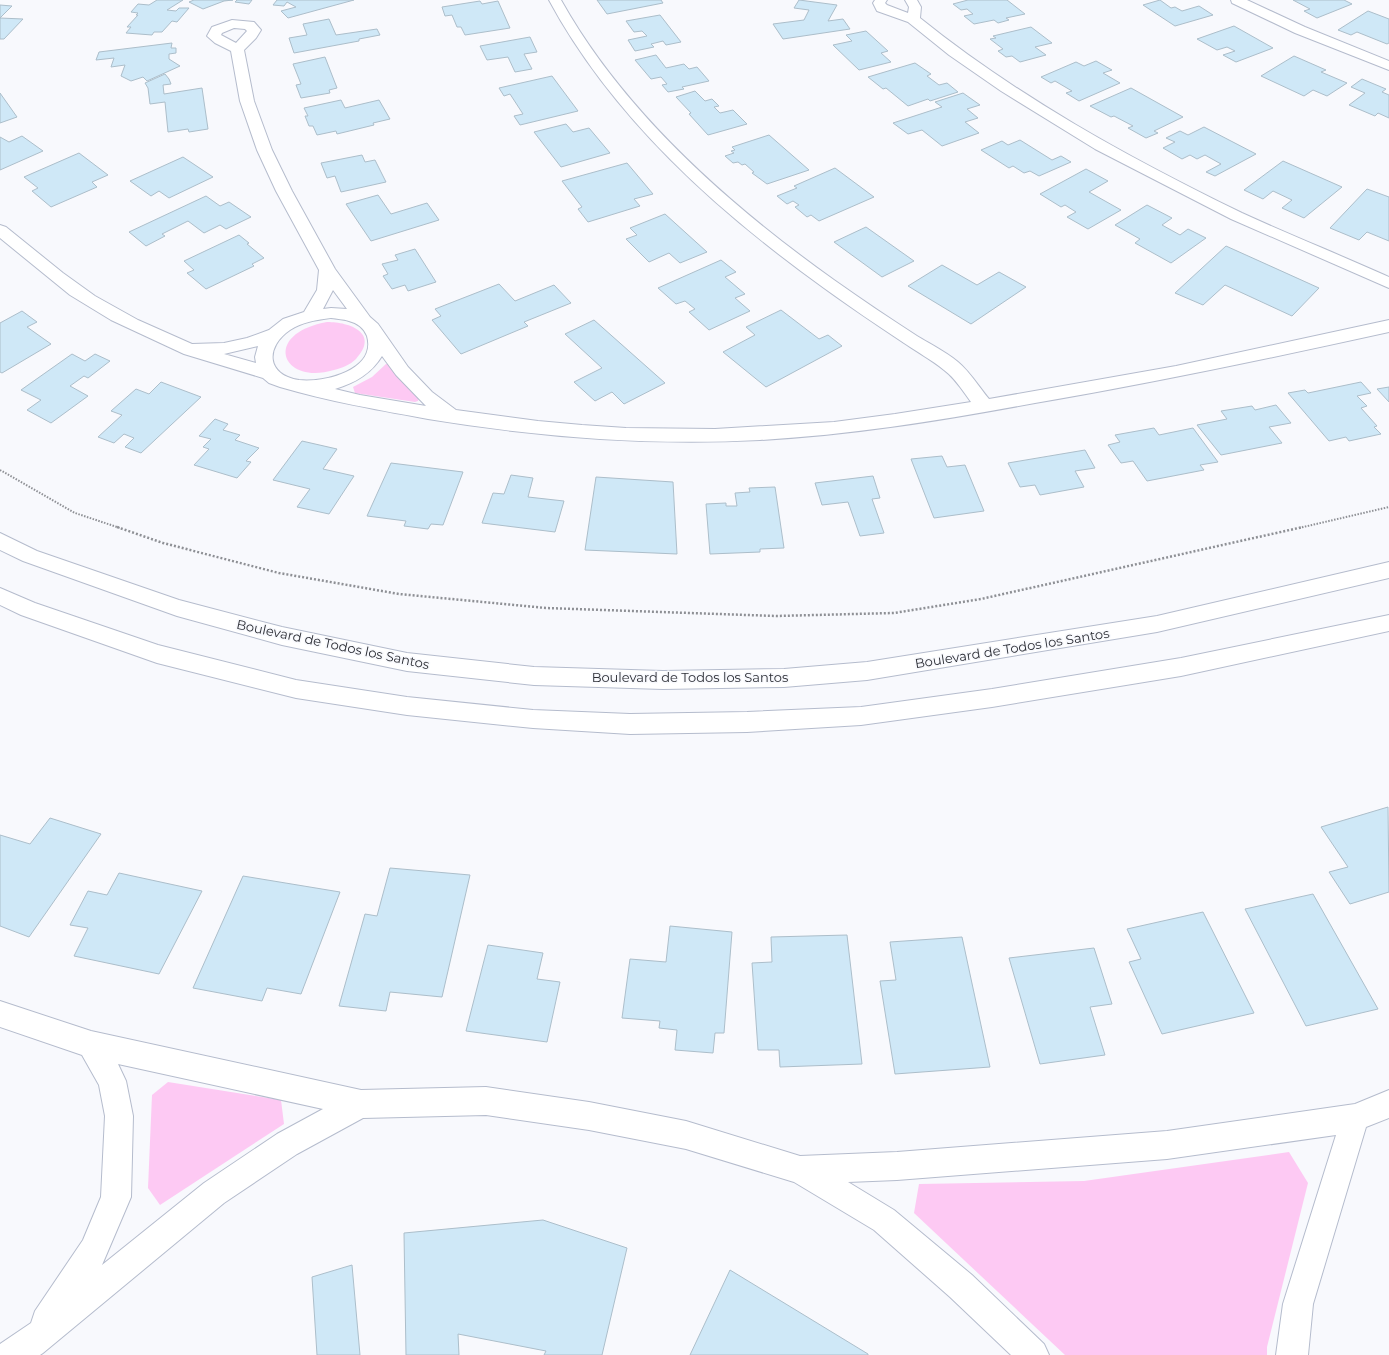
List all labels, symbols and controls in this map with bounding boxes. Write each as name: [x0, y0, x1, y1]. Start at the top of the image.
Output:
street label: Boulevard de Todos los Santos: [235, 616, 431, 672]
street label: Boulevard de Todos los Santos: [914, 625, 1110, 671]
street label: Boulevard de Todos los Santos: [592, 669, 788, 685]

